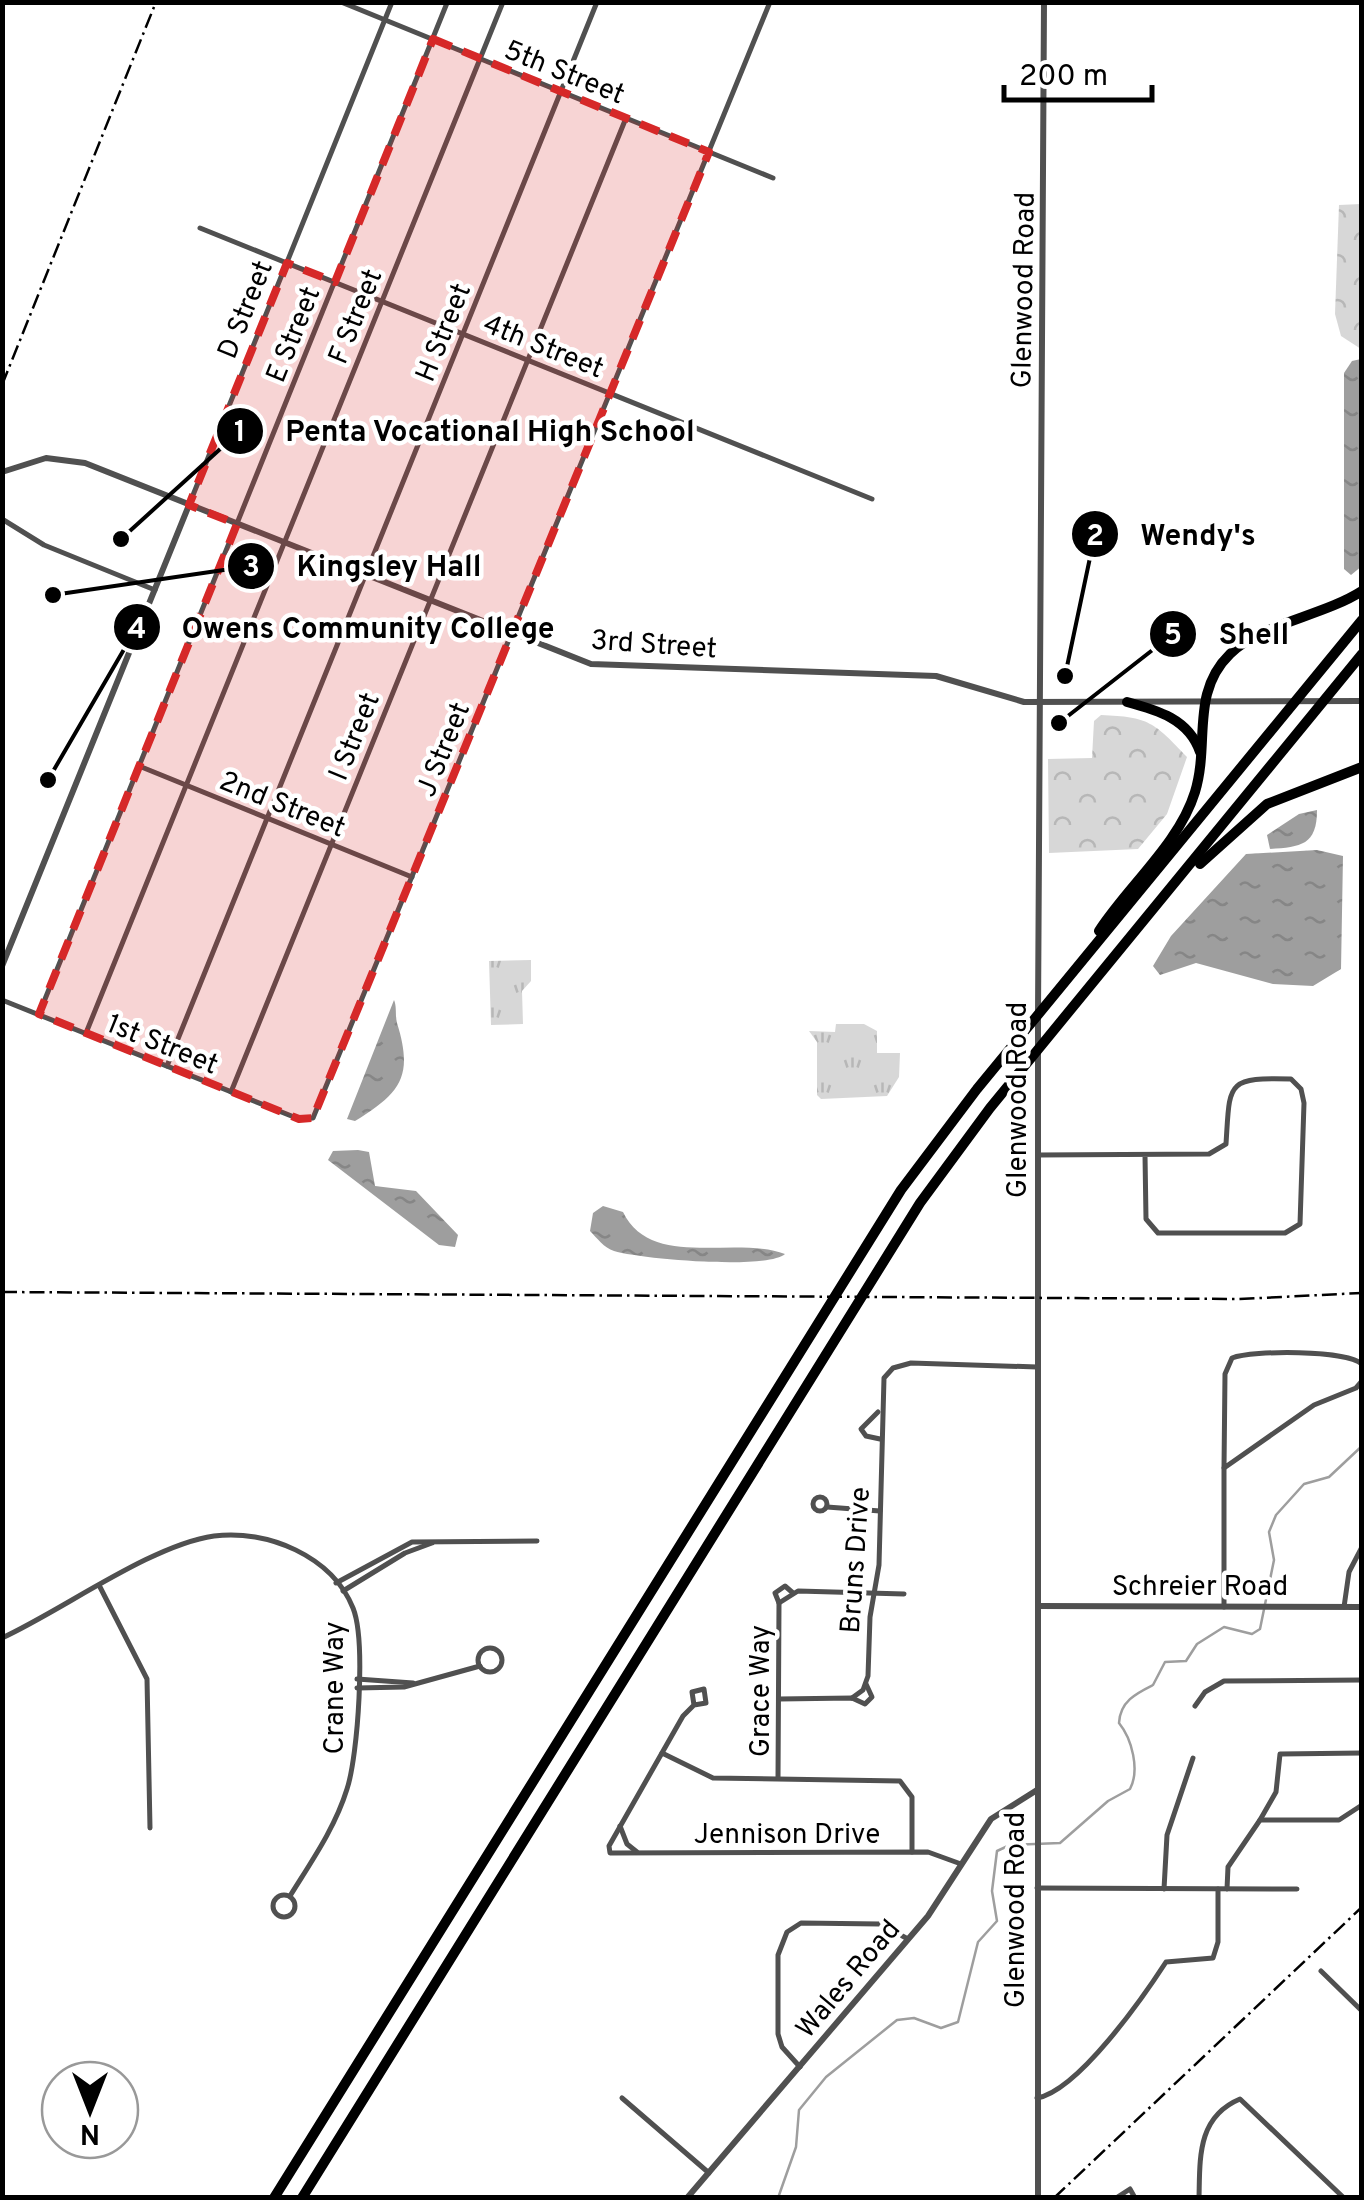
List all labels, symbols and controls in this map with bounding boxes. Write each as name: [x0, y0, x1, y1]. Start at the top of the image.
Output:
street label: 5th Street: [498, 33, 629, 114]
scale bar: [1004, 40, 1152, 102]
text: 200 m: [1019, 59, 1108, 96]
street label: Glenwood Road: [1005, 192, 1045, 389]
street label: D Street: [211, 256, 283, 365]
street label: F Street: [321, 264, 392, 370]
street label: H Street: [409, 279, 481, 388]
street label: E Street: [259, 282, 330, 388]
street label: 4th Street: [477, 307, 608, 388]
callout: Penta Vocational High School: [215, 401, 715, 461]
text: 1: [234, 415, 246, 452]
text: Penta Vocational High School: [285, 415, 695, 452]
callout: Wendy's: [1070, 504, 1275, 564]
text: 2: [1086, 519, 1104, 556]
text: Wendy's: [1140, 519, 1256, 556]
callout: Kingsley Hall: [226, 536, 501, 596]
text: 3: [242, 550, 260, 587]
text: Kingsley Hall: [297, 550, 482, 587]
callout: Owens Community College: [112, 597, 575, 657]
callout: Shell: [1148, 604, 1309, 664]
text: 4: [127, 612, 147, 649]
text: Owens Community College: [181, 612, 555, 649]
text: 5: [1164, 618, 1182, 655]
text: Shell: [1219, 618, 1289, 655]
street label: 3rd Street: [589, 624, 718, 668]
street label: I Street: [322, 688, 390, 786]
street label: J Street: [410, 698, 480, 803]
street label: 2nd Street: [214, 764, 350, 847]
street label: Glenwood Road: [1001, 1002, 1037, 1198]
street label: 1st Street: [101, 1007, 223, 1084]
street label: Bruns Drive: [834, 1486, 880, 1635]
street label: Schreier Road: [1112, 1570, 1288, 1606]
street label: Crane Way: [318, 1621, 354, 1755]
street label: Grace Way: [744, 1625, 780, 1757]
street label: Glenwood Road: [999, 1812, 1035, 2008]
street label: Jennison Drive: [694, 1818, 880, 1854]
street label: Wales Road: [789, 1913, 909, 2047]
north arrow: [40, 2060, 140, 2160]
text: N: [80, 2114, 100, 2150]

